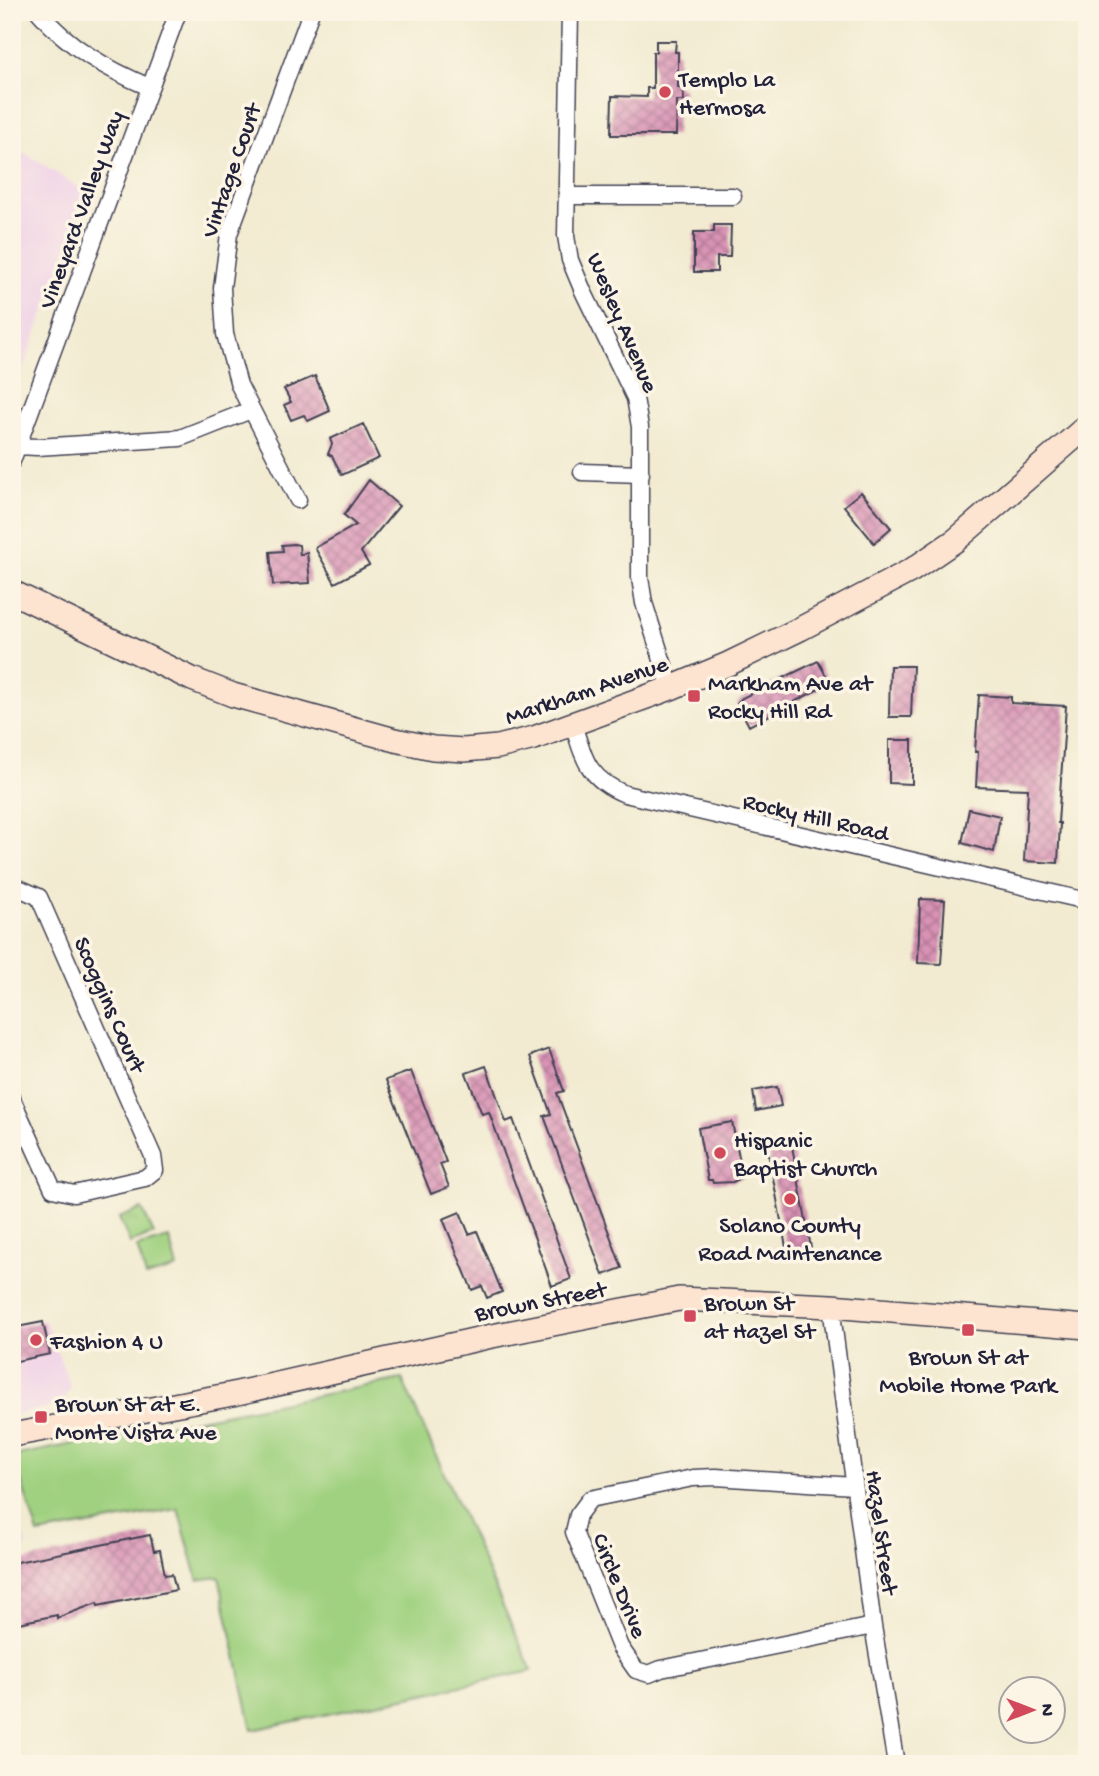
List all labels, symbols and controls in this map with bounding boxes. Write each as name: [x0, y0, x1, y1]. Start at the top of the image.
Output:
place label: Templo La Hermosa: [677, 67, 776, 124]
marker: Templo La Hermosa: [657, 84, 673, 100]
street label: Vintage Court: [197, 98, 270, 243]
street label: Vineyard Valley Way: [34, 107, 133, 314]
street label: Wesley Avenue: [578, 249, 663, 398]
street label: Markham Avenue: [502, 651, 673, 734]
place label: Markham Ave at Rocky Hill Rd: [708, 671, 874, 728]
marker: Markham Ave at Rocky Hill Rd: [686, 688, 702, 704]
street label: Rocky Hill Road: [739, 789, 893, 851]
street label: Scoggins Court: [65, 933, 151, 1080]
place label: Hispanic Baptist Church: [733, 1128, 878, 1185]
marker: Hispanic Baptist Church: [712, 1145, 728, 1161]
marker: Solano County Road Maintenance: [782, 1191, 798, 1207]
place label: Solano County Road Maintenance: [698, 1213, 882, 1270]
street label: Brown Street: [472, 1276, 611, 1331]
place label: Brown St at Hazel St: [703, 1291, 817, 1348]
marker: Brown St at Hazel St: [682, 1308, 698, 1324]
marker: Brown St at Mobile Home Park: [960, 1322, 976, 1338]
place label: Fashion 4 U: [49, 1329, 163, 1358]
marker: Fashion 4 U: [28, 1332, 44, 1348]
place label: Brown St at Mobile Home Park: [879, 1345, 1059, 1402]
place label: Brown St at E. Monte Vista Ave: [54, 1392, 217, 1449]
marker: Brown St at E. Monte Vista Ave: [33, 1409, 49, 1425]
street label: Hazel Street: [856, 1469, 903, 1599]
street label: Circle Drive: [584, 1530, 652, 1644]
north arrow: [998, 1674, 1068, 1744]
text: N: [1034, 1704, 1057, 1716]

